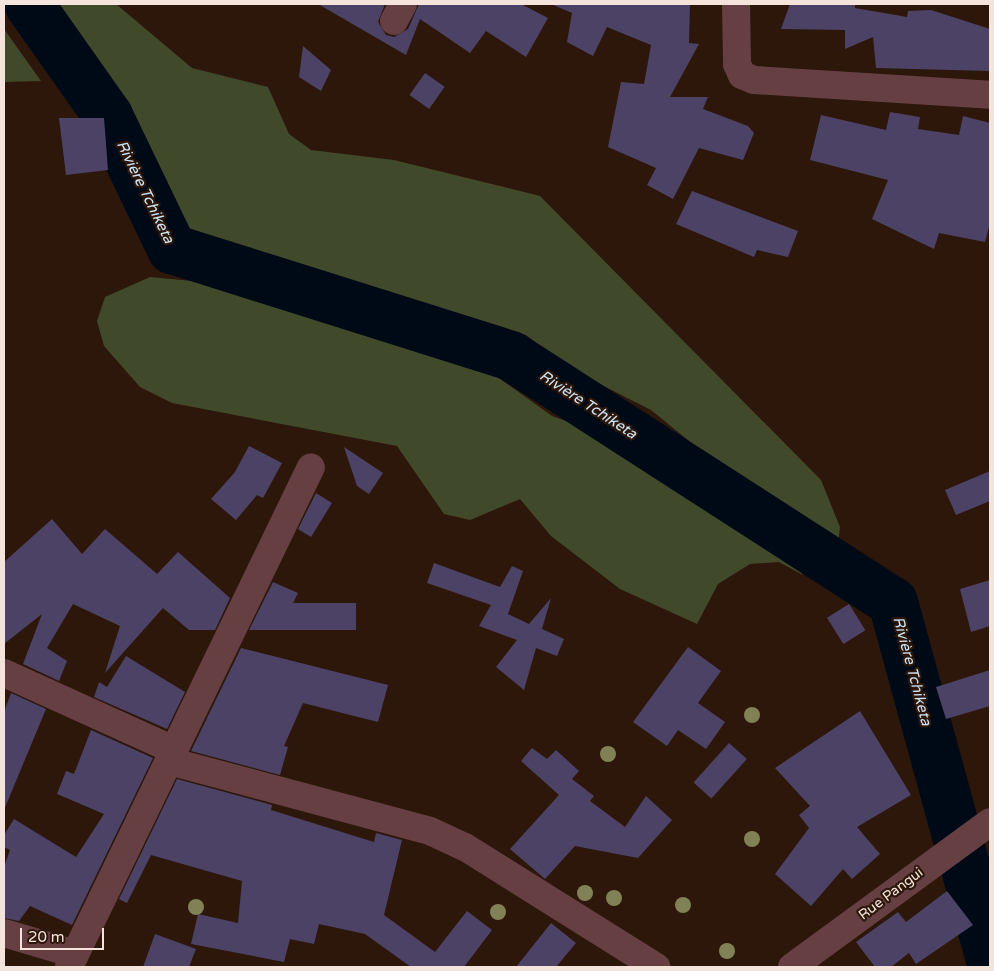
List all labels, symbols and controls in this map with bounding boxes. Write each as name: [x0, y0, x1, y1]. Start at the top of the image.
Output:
water label: Rivière Tchiketa: [112, 138, 178, 246]
water label: Rivière Tchiketa: [536, 367, 640, 443]
water label: Rivière Tchiketa: [889, 614, 935, 728]
street label: Rue Pangui: [855, 864, 927, 924]
scale bar: [22, 918, 106, 950]
text: 20 m: [28, 928, 65, 946]

